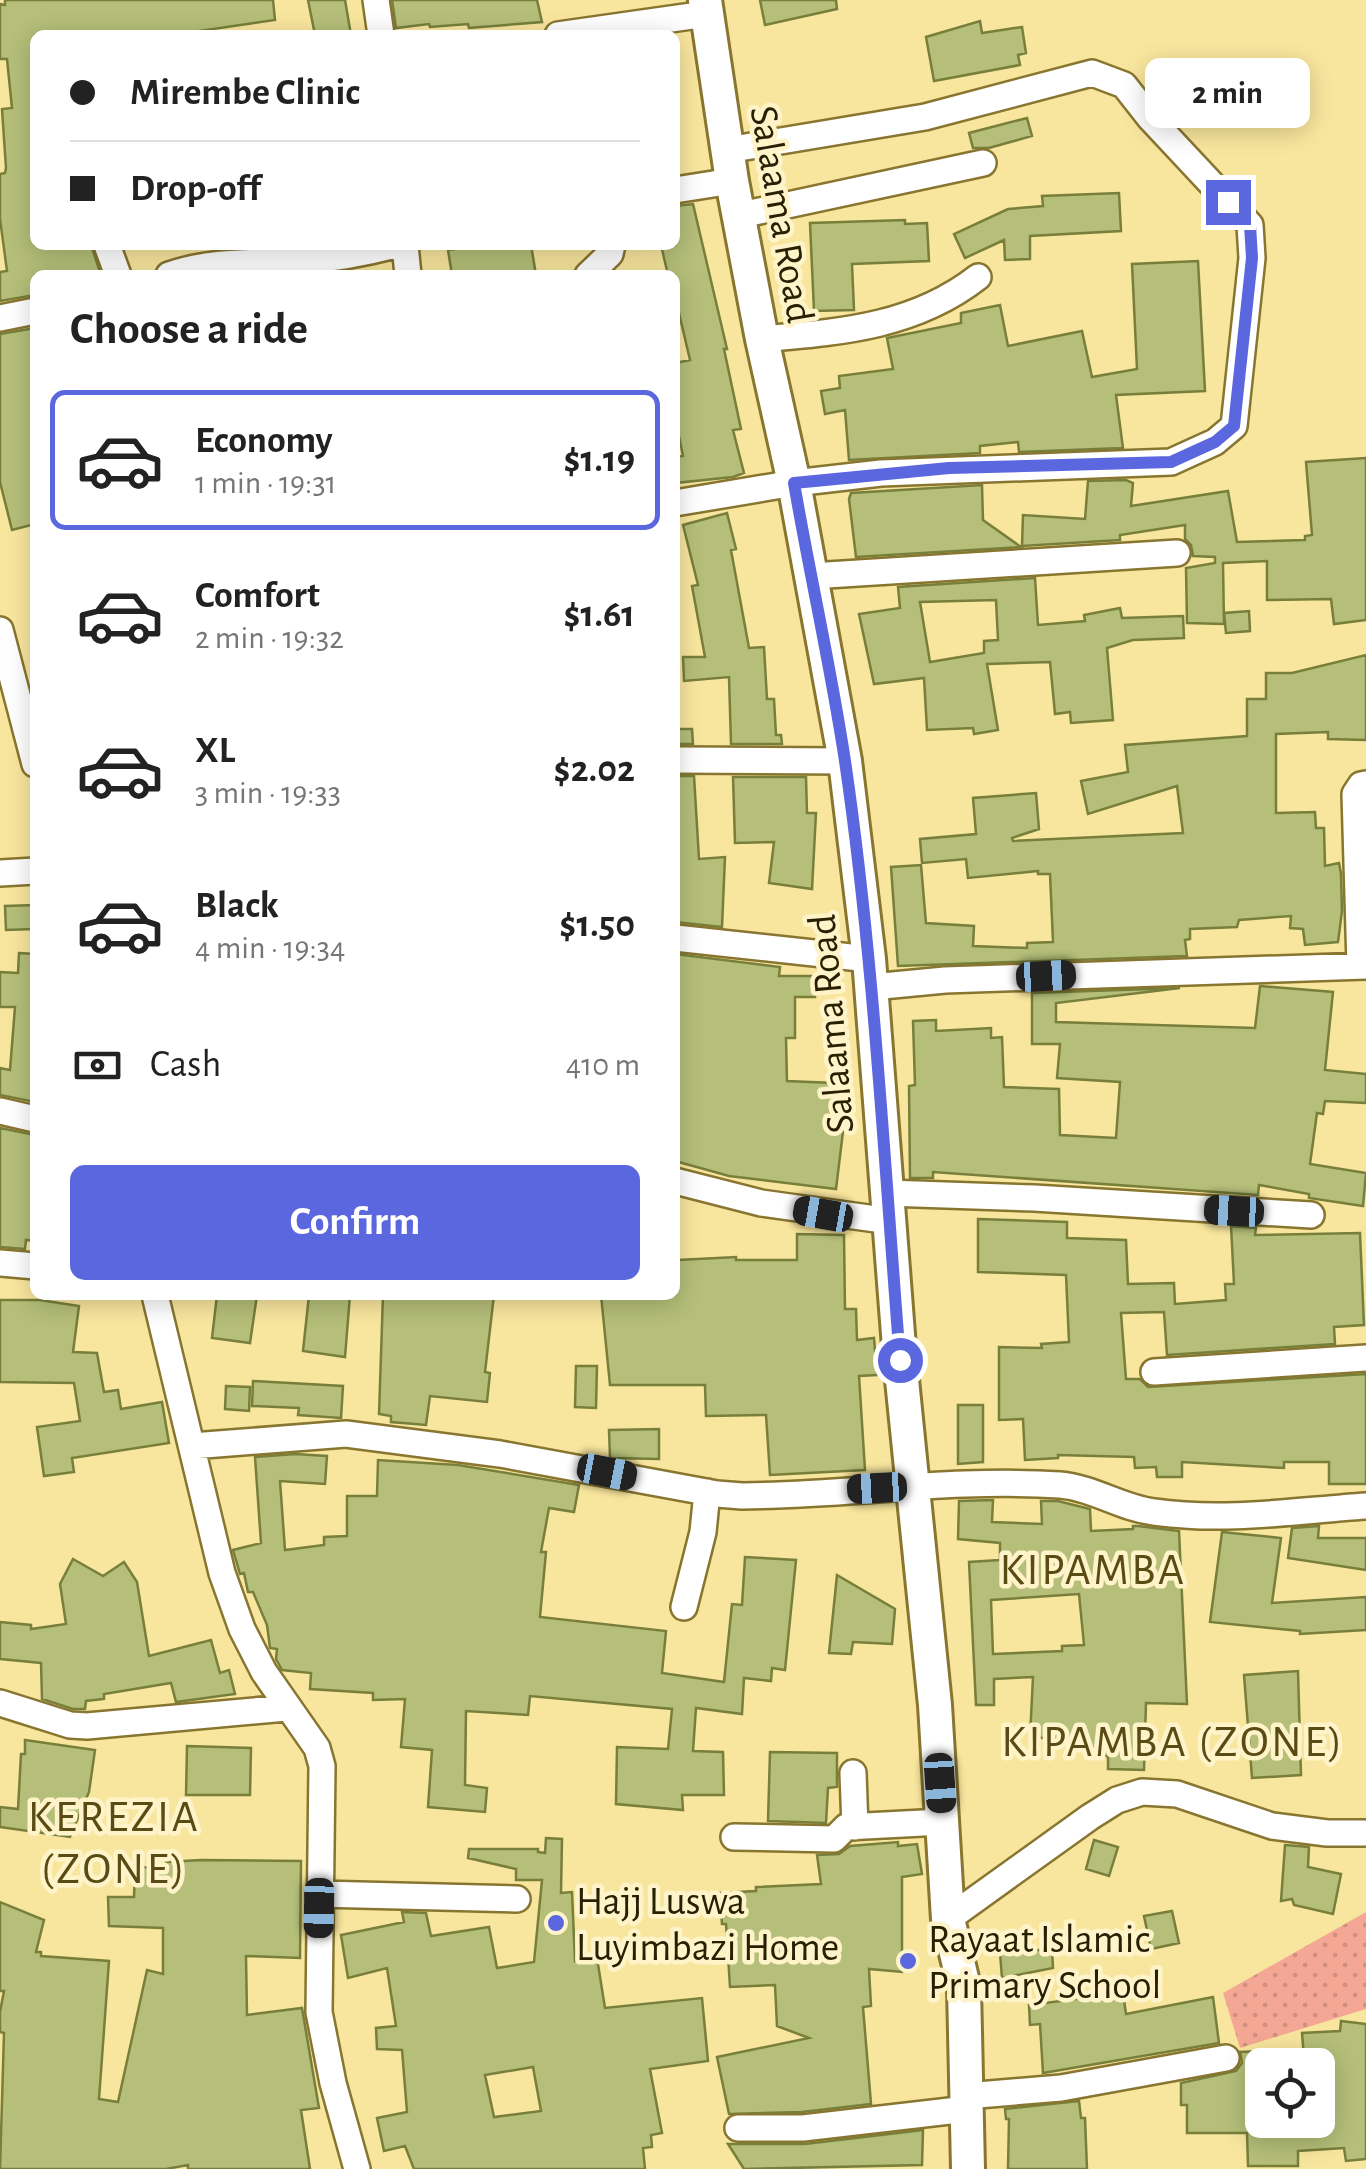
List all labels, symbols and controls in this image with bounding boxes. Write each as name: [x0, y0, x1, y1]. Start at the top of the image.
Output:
callout: 2 min: [1146, 57, 1310, 127]
text: Mirembe Clinic: [130, 74, 360, 112]
text: 2 min: [1192, 77, 1263, 109]
street label: Salaama Road: [742, 103, 820, 326]
text: Drop-off: [130, 170, 261, 208]
route end: [1206, 180, 1251, 225]
text: Choose a ride: [70, 307, 308, 352]
icon: car: [75, 415, 165, 505]
text: Economy: [195, 422, 333, 460]
text: $1.19: [563, 441, 635, 479]
text: 1 min · 19:31: [195, 467, 337, 499]
icon: car: [75, 570, 165, 660]
text: Comfort: [195, 577, 320, 615]
text: $1.61: [563, 596, 635, 634]
text: 2 min · 19:32: [195, 622, 344, 654]
icon: car: [75, 725, 165, 815]
text: XL: [195, 732, 235, 770]
text: $2.02: [554, 751, 635, 789]
text: 3 min · 19:33: [195, 777, 341, 809]
icon: car: [75, 880, 165, 970]
text: Black: [195, 887, 279, 925]
text: $1.50: [559, 906, 635, 944]
street label: Salaama Road: [802, 913, 861, 1135]
text: 4 min · 19:34: [195, 932, 345, 964]
car: [1015, 959, 1077, 993]
icon: cash: [70, 1038, 125, 1093]
text: Cash: [150, 1046, 221, 1084]
text: 410 m: [566, 1049, 640, 1081]
button: Confirm: [70, 1165, 640, 1280]
car: [791, 1194, 855, 1234]
car: [1203, 1194, 1265, 1228]
route start: [878, 1338, 923, 1383]
car: [575, 1452, 639, 1492]
car: [846, 1471, 908, 1505]
district label: KIPAMBA: [999, 1548, 1187, 1593]
district label: KIPAMBA (ZONE): [1001, 1720, 1345, 1765]
car: [923, 1752, 957, 1814]
district label: KEREZIA (ZONE): [28, 1795, 200, 1892]
car: [303, 1878, 335, 1938]
place label: Hajj Luswa Luyimbazi Home: [576, 1882, 839, 1968]
marker: Hajj Luswa Luyimbazi Home: [545, 1912, 567, 1934]
place label: Rayaat Islamic Primary School: [928, 1920, 1161, 2006]
marker: Rayaat Islamic Primary School: [897, 1950, 919, 1972]
map controls: [1245, 2048, 1335, 2138]
button: locate: [1245, 2048, 1335, 2138]

